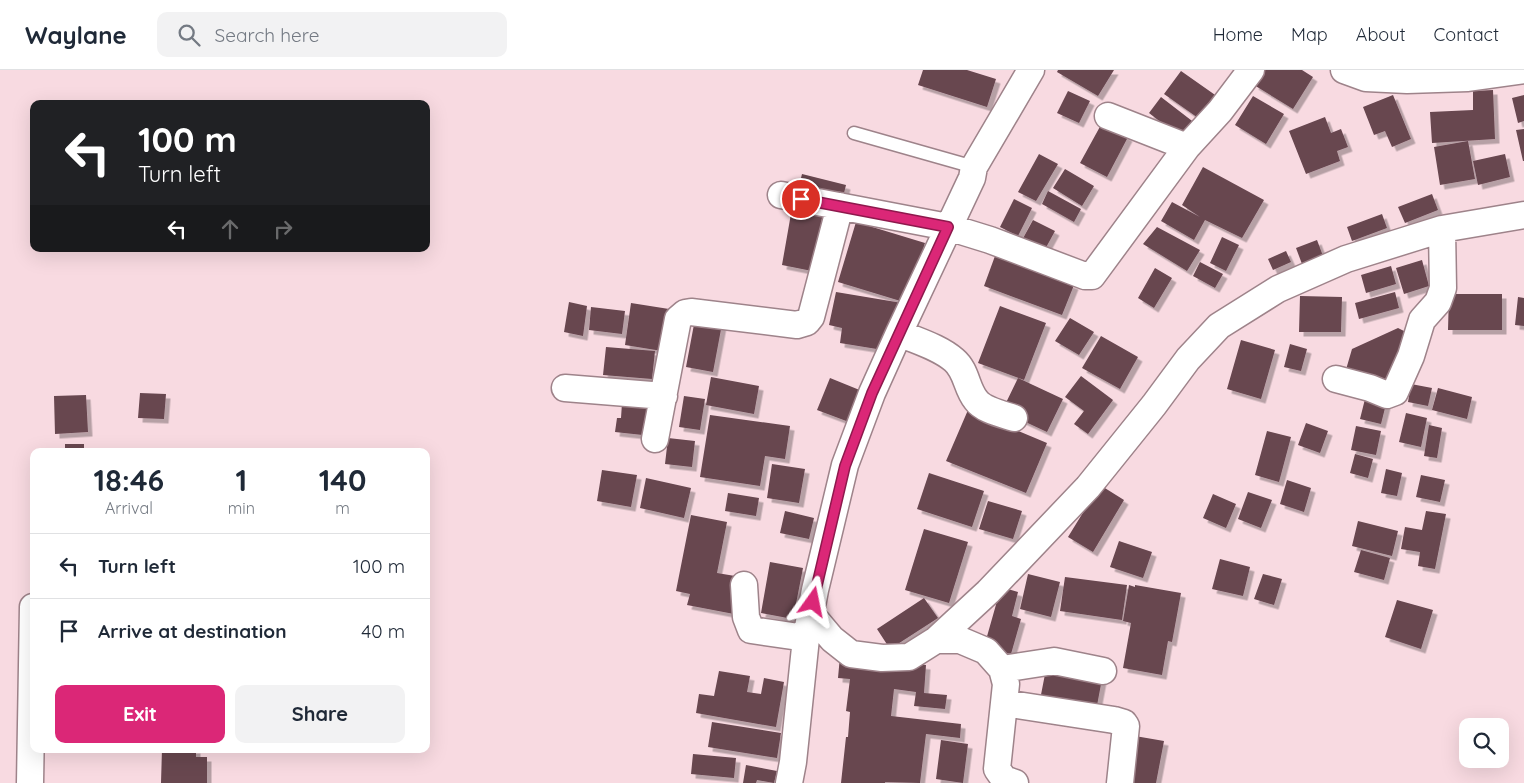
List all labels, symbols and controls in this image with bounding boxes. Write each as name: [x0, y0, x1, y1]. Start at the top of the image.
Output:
search box: [157, 12, 507, 57]
text: Waylane: [25, 20, 127, 50]
icon: search: [175, 21, 203, 49]
text: Search here: [215, 23, 319, 47]
text: Home: [1213, 23, 1263, 46]
text: Map: [1291, 23, 1328, 46]
text: About: [1356, 23, 1406, 46]
text: Contact: [1434, 23, 1499, 46]
text: 100 m: [138, 117, 237, 161]
icon: left: [55, 120, 120, 185]
text: Turn left: [138, 160, 221, 188]
pin: [780, 178, 822, 220]
icon: arrive: [787, 185, 815, 213]
icon: left: [163, 215, 191, 243]
icon: ahead: [216, 215, 244, 243]
icon: right: [269, 215, 297, 243]
text: 18:46: [94, 461, 164, 499]
text: 1: [236, 461, 247, 499]
text: 140: [319, 461, 366, 499]
text: Arrival: [105, 498, 153, 518]
text: min: [228, 498, 255, 518]
text: m: [335, 498, 350, 518]
icon: left: [55, 552, 83, 580]
text: Turn left: [98, 554, 176, 578]
text: 100 m: [353, 554, 405, 578]
position arrow: [786, 575, 838, 627]
icon: arrive: [55, 617, 83, 645]
text: Arrive at destination: [98, 619, 287, 643]
text: 40 m: [361, 619, 405, 643]
button: Exit: [55, 685, 225, 743]
button: Share: [235, 685, 405, 743]
map controls: [1459, 718, 1509, 768]
button: search: [1459, 718, 1509, 768]

